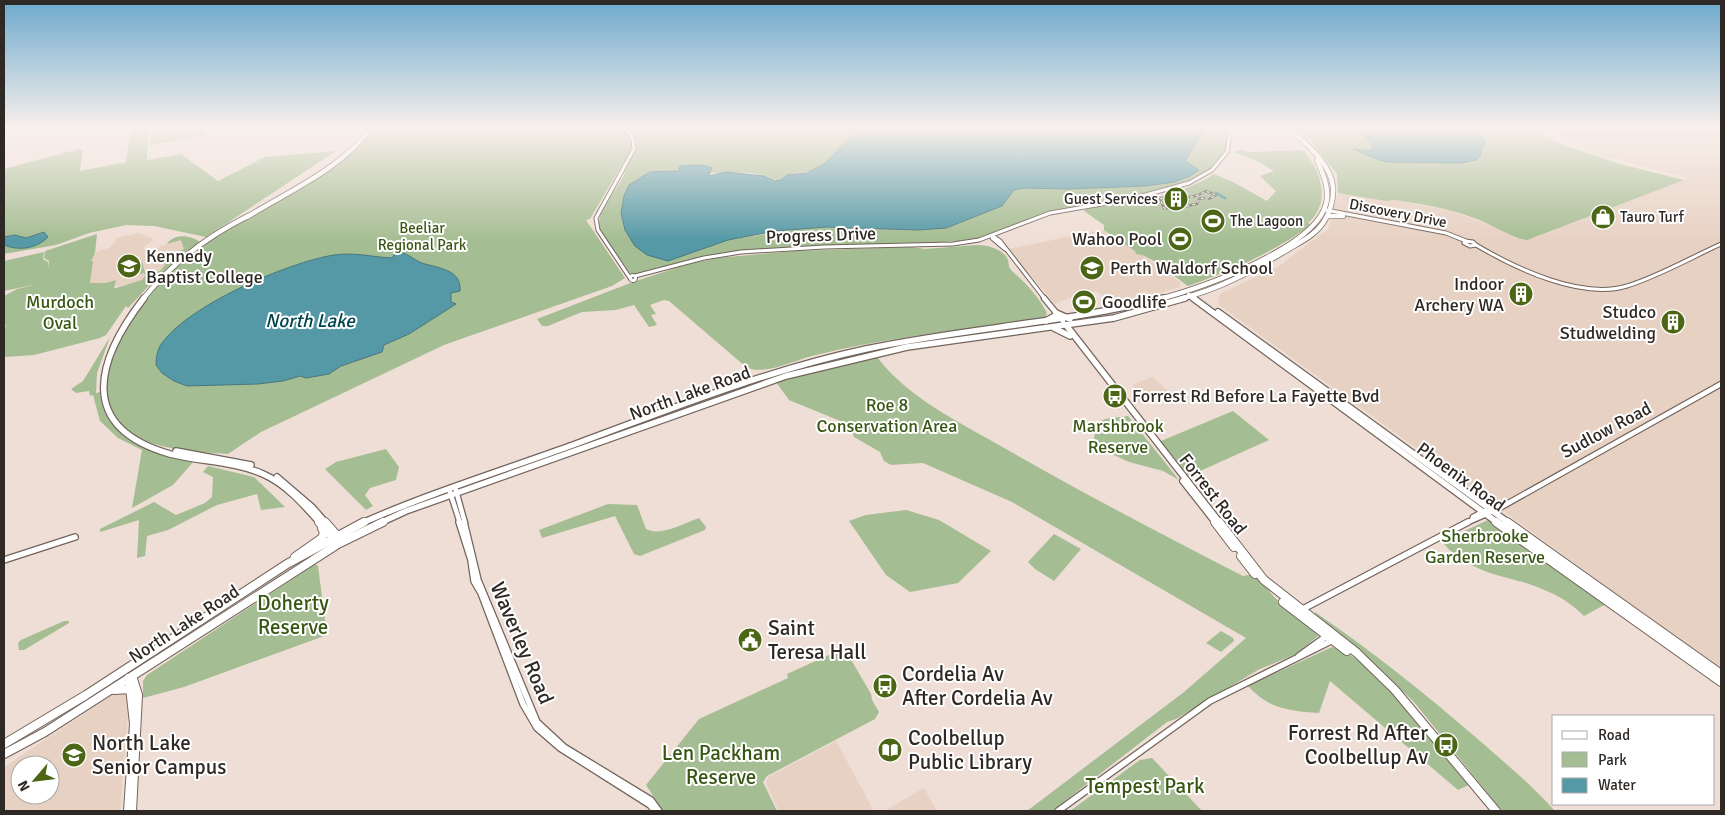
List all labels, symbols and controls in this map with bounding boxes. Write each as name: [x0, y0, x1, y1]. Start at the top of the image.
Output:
building icon: Guest Services: [1163, 186, 1189, 212]
place label: Guest Services: [1064, 190, 1158, 208]
street label: Discovery Drive: [1348, 195, 1448, 231]
shop icon: Tauro Turf: [1590, 204, 1616, 230]
sports icon: The Lagoon: [1200, 208, 1226, 234]
place label: Tauro Turf: [1620, 208, 1685, 226]
place label: The Lagoon: [1230, 212, 1303, 230]
park label: Beeliar Regional Park: [378, 219, 467, 254]
street label: Progress Drive: [765, 222, 877, 248]
sports icon: Wahoo Pool: [1167, 226, 1193, 252]
place label: Wahoo Pool: [1072, 228, 1162, 250]
place label: Kennedy Baptist College: [146, 245, 263, 288]
school or university icon: Kennedy Baptist College: [116, 253, 142, 279]
school or university icon: Perth Waldorf School: [1079, 255, 1105, 281]
place label: Perth Waldorf School: [1110, 257, 1273, 279]
place label: Indoor Archery WA: [1414, 273, 1504, 316]
building icon: Indoor Archery WA: [1508, 281, 1534, 307]
sports icon: Goodlife: [1071, 289, 1097, 315]
park label: Murdoch Oval: [26, 291, 94, 334]
place label: Goodlife: [1102, 291, 1167, 313]
place label: Studco Studwelding: [1560, 301, 1656, 344]
water label: North Lake: [265, 309, 356, 333]
building icon: Studco Studwelding: [1660, 309, 1686, 335]
street label: North Lake Road: [626, 361, 754, 425]
bus stop icon: Forrest Rd Before La Fayette Bvd: [1102, 383, 1128, 409]
place label: Forrest Rd Before La Fayette Bvd: [1132, 385, 1380, 407]
park label: Roe 8 Conservation Area: [817, 394, 957, 437]
street label: Sudlow Road: [1557, 397, 1655, 463]
park label: Marshbrook Reserve: [1072, 415, 1164, 458]
street label: Phoenix Road: [1413, 438, 1509, 516]
street label: Forrest Road: [1175, 449, 1251, 539]
park label: Sherbrooke Garden Reserve: [1425, 525, 1545, 568]
street label: Waverley Road: [485, 578, 559, 708]
street label: North Lake Road: [125, 580, 243, 668]
park label: Doherty Reserve: [257, 590, 329, 640]
place label: Saint Teresa Hall: [768, 615, 866, 665]
public building icon: Saint Teresa Hall: [737, 627, 763, 653]
place label: Cordelia Av After Cordelia Av: [902, 661, 1053, 711]
bus stop icon: Cordelia Av After Cordelia Av: [872, 673, 898, 699]
legend: [1552, 715, 1715, 805]
place label: Forrest Rd After Coolbellup Av: [1288, 720, 1428, 770]
place label: Coolbellup Public Library: [908, 725, 1032, 775]
text: Road: [1598, 726, 1630, 744]
place label: North Lake Senior Campus: [92, 730, 226, 780]
bus stop icon: Forrest Rd After Coolbellup Av: [1433, 732, 1459, 758]
library icon: Coolbellup Public Library: [877, 737, 903, 763]
park label: Len Packham Reserve: [662, 740, 780, 790]
school or university icon: North Lake Senior Campus: [61, 742, 87, 768]
text: Park: [1598, 751, 1627, 769]
north arrow: [10, 755, 60, 805]
park label: Tempest Park: [1086, 773, 1205, 799]
text: Water: [1598, 776, 1636, 794]
text: N: [14, 778, 34, 794]

